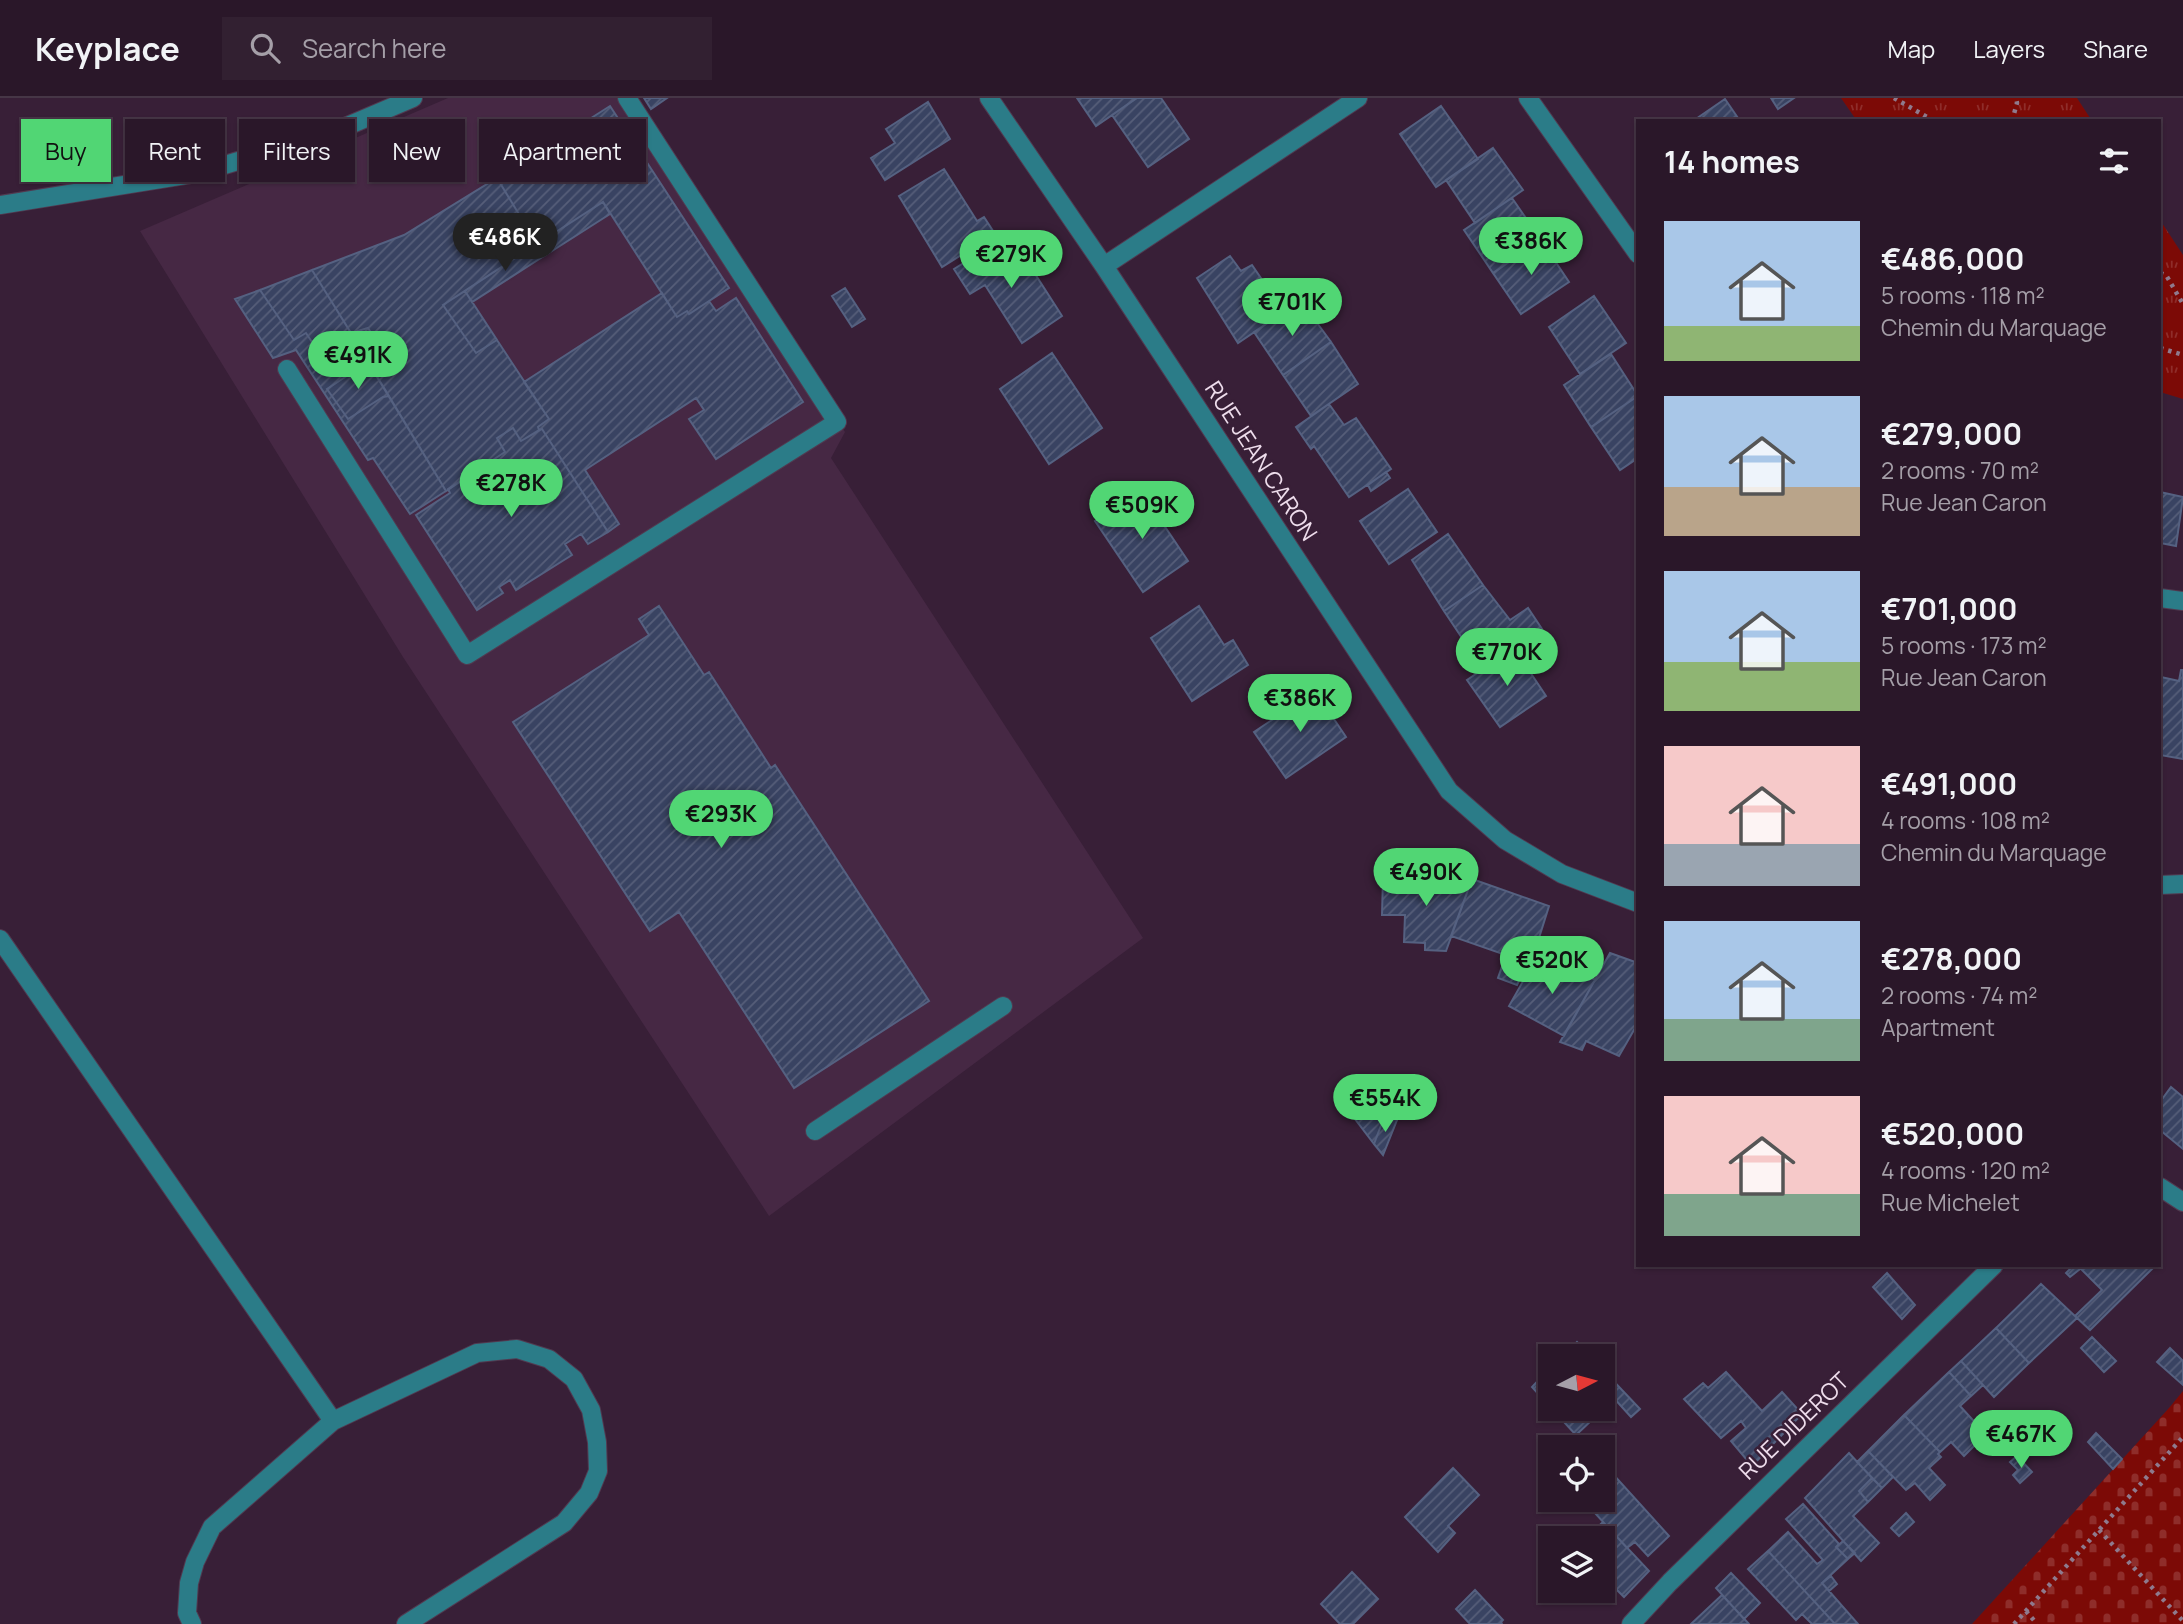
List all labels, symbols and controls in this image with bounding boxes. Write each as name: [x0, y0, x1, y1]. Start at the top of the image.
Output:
search box: [222, 17, 712, 80]
text: Keyplace: [35, 26, 180, 71]
icon: search: [246, 29, 284, 67]
text: Search here: [302, 30, 447, 66]
text: Map: [1888, 32, 1935, 65]
text: Layers: [1973, 32, 2045, 65]
text: Share: [2083, 32, 2148, 65]
chip: Buy: [21, 119, 111, 182]
chip: Rent: [125, 119, 225, 182]
chip: Filters: [239, 119, 355, 182]
chip: New: [369, 119, 465, 182]
chip: Apartment: [479, 119, 646, 182]
text: 14 homes: [1664, 141, 1800, 182]
icon: filters: [2095, 142, 2133, 180]
pin: €486K: [456, 214, 554, 273]
pin: €386K: [1482, 218, 1580, 277]
text: €486K: [469, 220, 541, 252]
text: €386K: [1495, 224, 1567, 256]
pin: €279K: [962, 230, 1060, 290]
text: €279K: [976, 237, 1046, 269]
text: €486,000: [1881, 238, 2024, 279]
icon: home: [1720, 249, 1804, 333]
pin: €701K: [1243, 278, 1341, 338]
text: 5 rooms · 118 m²: [1881, 279, 2045, 311]
text: €701K: [1258, 285, 1326, 317]
text: Chemin du Marquage: [1881, 311, 2107, 343]
pin: €491K: [309, 331, 407, 391]
text: €491K: [324, 338, 392, 370]
street label: RUE JEAN CARON: [1198, 374, 1326, 547]
text: €279,000: [1881, 413, 2022, 454]
icon: home: [1720, 424, 1804, 508]
text: 2 rooms · 70 m²: [1881, 454, 2039, 486]
pin: €278K: [462, 460, 560, 519]
text: €278K: [476, 466, 546, 498]
pin: €509K: [1093, 482, 1191, 541]
text: Rue Jean Caron: [1881, 486, 2047, 518]
text: €509K: [1105, 488, 1179, 520]
text: €701,000: [1881, 588, 2018, 629]
icon: home: [1720, 599, 1804, 683]
pin: €770K: [1458, 628, 1556, 688]
text: 5 rooms · 173 m²: [1881, 629, 2047, 661]
text: €770K: [1472, 635, 1542, 667]
text: Rue Jean Caron: [1881, 661, 2047, 693]
pin: €386K: [1251, 674, 1349, 734]
text: €386K: [1264, 681, 1336, 713]
text: €491,000: [1881, 763, 2017, 804]
icon: home: [1720, 774, 1804, 858]
pin: €293K: [672, 790, 770, 850]
text: €293K: [685, 797, 757, 829]
text: 4 rooms · 108 m²: [1881, 804, 2050, 836]
text: Chemin du Marquage: [1881, 836, 2107, 868]
pin: €490K: [1377, 848, 1475, 908]
text: €490K: [1390, 855, 1462, 887]
pin: €520K: [1503, 936, 1601, 996]
text: €278,000: [1881, 938, 2022, 979]
text: €520K: [1516, 943, 1588, 975]
icon: home: [1720, 949, 1804, 1033]
text: 2 rooms · 74 m²: [1881, 979, 2037, 1011]
text: Apartment: [1881, 1011, 1995, 1043]
pin: €554K: [1336, 1074, 1434, 1134]
text: €554K: [1349, 1081, 1421, 1113]
text: €520,000: [1881, 1113, 2024, 1154]
icon: home: [1720, 1124, 1804, 1208]
text: 4 rooms · 120 m²: [1881, 1154, 2050, 1186]
text: Rue Michelet: [1881, 1186, 2020, 1218]
north arrow: [1538, 1344, 1615, 1421]
map controls: [1538, 1344, 1615, 1603]
street label: RUE DIDEROT: [1731, 1364, 1856, 1486]
pin: €467K: [1972, 1410, 2070, 1470]
text: €467K: [1986, 1417, 2056, 1449]
button: locate: [1538, 1435, 1615, 1512]
button: layers: [1538, 1526, 1615, 1603]

